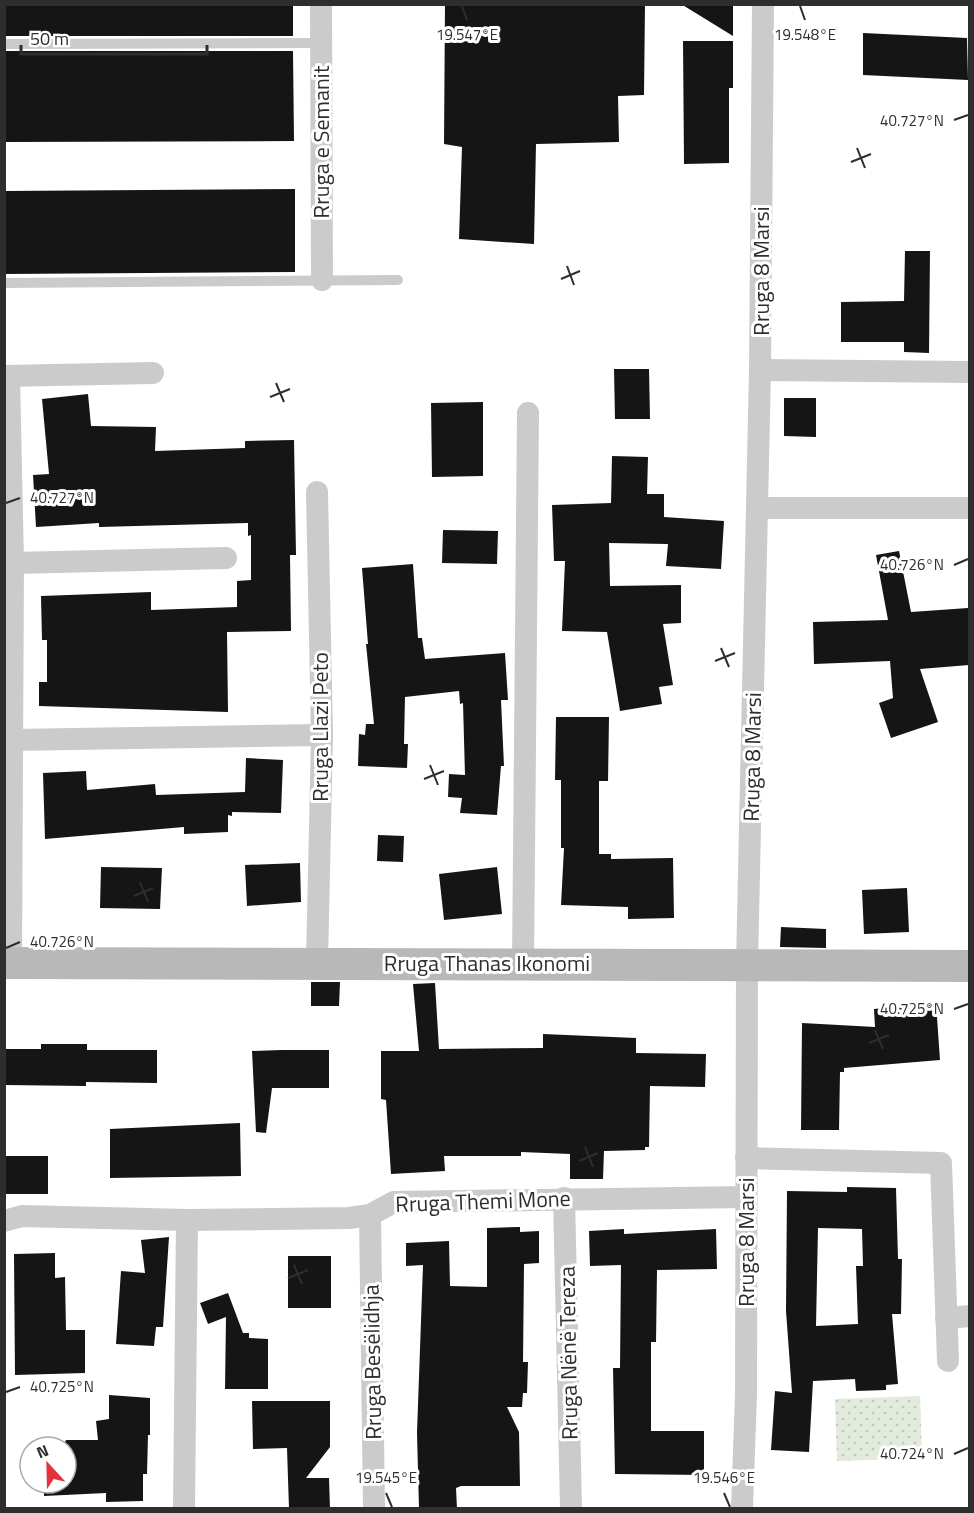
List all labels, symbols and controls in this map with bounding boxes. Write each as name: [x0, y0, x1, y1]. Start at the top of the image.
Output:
scale bar: [21, 18, 207, 56]
text: 19.547°E: [436, 23, 498, 46]
text: 19.548°E: [774, 23, 836, 46]
text: 50 m: [30, 25, 69, 52]
street label: Rruga e Semanit: [304, 65, 338, 218]
text: 40.727°N: [880, 109, 944, 132]
street label: Rruga 8 Marsi: [744, 206, 778, 336]
text: 40.727°N: [30, 486, 94, 509]
text: 40.726°N: [880, 553, 944, 576]
street label: Rruga Llazi Peto: [303, 652, 337, 802]
street label: Rruga 8 Marsi: [734, 692, 770, 822]
text: 40.726°N: [30, 930, 94, 953]
street label: Rruga Thanas Ikonomi: [384, 946, 590, 980]
text: 40.725°N: [880, 997, 944, 1020]
street label: Rruga 8 Marsi: [729, 1177, 763, 1307]
street label: Rruga Themi Mone: [395, 1181, 571, 1221]
street label: Rruga Nënë Tereza: [549, 1266, 587, 1440]
street label: Rruga Besëlidhja: [354, 1284, 390, 1440]
text: 40.725°N: [30, 1375, 94, 1398]
north arrow: [18, 1435, 78, 1495]
text: N: [33, 1438, 52, 1464]
text: 40.724°N: [880, 1442, 944, 1465]
text: 19.545°E: [355, 1466, 417, 1489]
text: 19.546°E: [693, 1466, 755, 1489]

